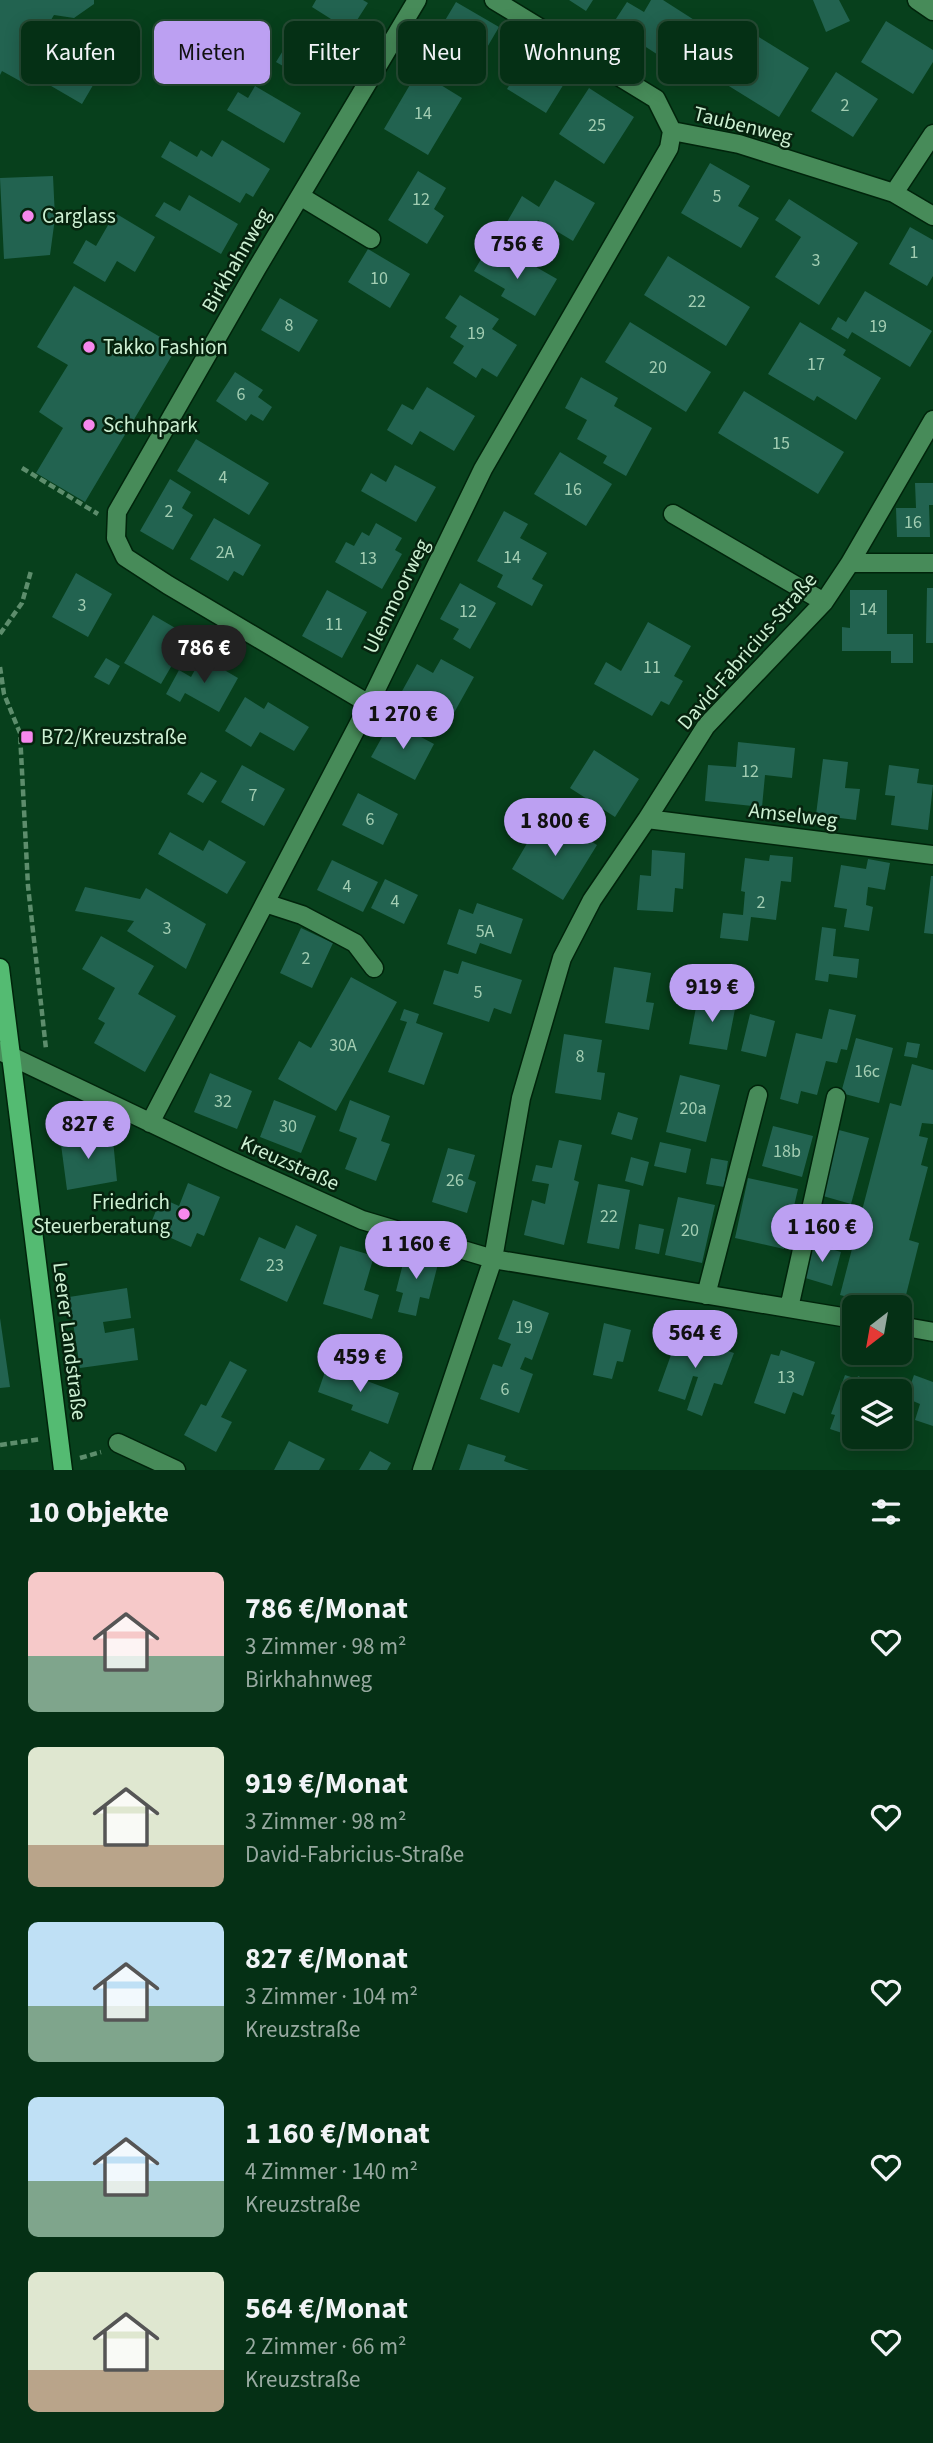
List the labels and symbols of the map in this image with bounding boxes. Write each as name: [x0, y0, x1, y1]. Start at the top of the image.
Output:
house number: 2: [841, 93, 850, 118]
street label: Taubenweg: [690, 98, 796, 152]
house number: 14: [414, 101, 432, 126]
house number: 25: [588, 113, 606, 138]
house number: 5: [713, 184, 722, 209]
house number: 12: [412, 187, 430, 212]
place label: Carglass: [42, 201, 116, 231]
street label: Birkhahnweg: [194, 202, 278, 318]
marker: Carglass: [20, 208, 36, 224]
pin: 756 €: [468, 222, 566, 281]
house number: 1: [910, 240, 918, 265]
house number: 3: [812, 248, 821, 273]
house number: 10: [370, 266, 388, 291]
house number: 22: [688, 289, 706, 314]
house number: 8: [285, 313, 294, 338]
house number: 19: [869, 314, 887, 339]
house number: 19: [467, 321, 485, 346]
place label: Takko Fashion: [103, 332, 228, 362]
marker: Takko Fashion: [81, 339, 97, 355]
house number: 17: [807, 352, 825, 377]
house number: 20: [649, 355, 667, 380]
house number: 6: [237, 382, 246, 407]
place label: Schuhpark: [103, 410, 198, 440]
marker: Schuhpark: [81, 417, 97, 433]
house number: 15: [772, 431, 790, 456]
house number: 4: [219, 465, 228, 490]
house number: 16: [564, 477, 582, 502]
house number: 2: [165, 499, 174, 524]
house number: 16: [904, 510, 922, 535]
street label: Ulenmoorweg: [355, 533, 437, 659]
house number: 2A: [216, 540, 235, 565]
house number: 14: [503, 545, 521, 570]
house number: 13: [359, 546, 377, 571]
street label: David-Fabricius-Straße: [670, 566, 824, 736]
house number: 3: [78, 593, 87, 618]
house number: 14: [859, 597, 877, 622]
house number: 12: [459, 599, 477, 624]
house number: 11: [325, 612, 343, 637]
pin: 786 €: [155, 626, 253, 685]
house number: 11: [643, 655, 661, 680]
pin: 1 270 €: [338, 692, 468, 751]
place label: B72/Kreuzstraße: [41, 722, 187, 752]
marker: B72/Kreuzstraße: [19, 729, 35, 745]
house number: 12: [741, 759, 759, 784]
house number: 7: [249, 783, 258, 808]
street label: Amselweg: [747, 795, 840, 835]
pin: 1 800 €: [490, 798, 620, 858]
house number: 6: [366, 807, 375, 832]
house number: 4: [343, 874, 352, 899]
house number: 4: [391, 889, 400, 914]
house number: 2: [757, 890, 766, 915]
house number: 3: [163, 916, 172, 941]
house number: 5A: [476, 919, 495, 944]
house number: 2: [302, 946, 311, 971]
pin: 919 €: [663, 964, 761, 1024]
house number: 5: [474, 980, 483, 1005]
house number: 30A: [329, 1033, 357, 1058]
house number: 8: [576, 1044, 585, 1069]
house number: 16c: [854, 1059, 880, 1084]
house number: 32: [214, 1089, 232, 1114]
house number: 20a: [680, 1096, 706, 1121]
pin: 827 €: [39, 1102, 137, 1161]
house number: 30: [279, 1114, 297, 1139]
street label: Kreuzstraße: [236, 1128, 344, 1198]
house number: 18b: [773, 1139, 801, 1164]
house number: 26: [446, 1168, 464, 1193]
place label: Friedrich Steuerberatung: [33, 1187, 170, 1241]
house number: 22: [600, 1204, 618, 1229]
pin: 1 160 €: [757, 1204, 887, 1264]
marker: Friedrich Steuerberatung: [176, 1206, 192, 1222]
house number: 20: [681, 1218, 699, 1243]
pin: 1 160 €: [351, 1222, 481, 1281]
house number: 23: [266, 1253, 284, 1278]
street label: Leerer Landstraße: [45, 1260, 95, 1422]
north arrow: [842, 1295, 912, 1365]
pin: 564 €: [646, 1310, 744, 1370]
house number: 19: [515, 1315, 533, 1340]
pin: 459 €: [311, 1334, 409, 1394]
house number: 13: [777, 1365, 795, 1390]
house number: 6: [501, 1377, 510, 1402]

